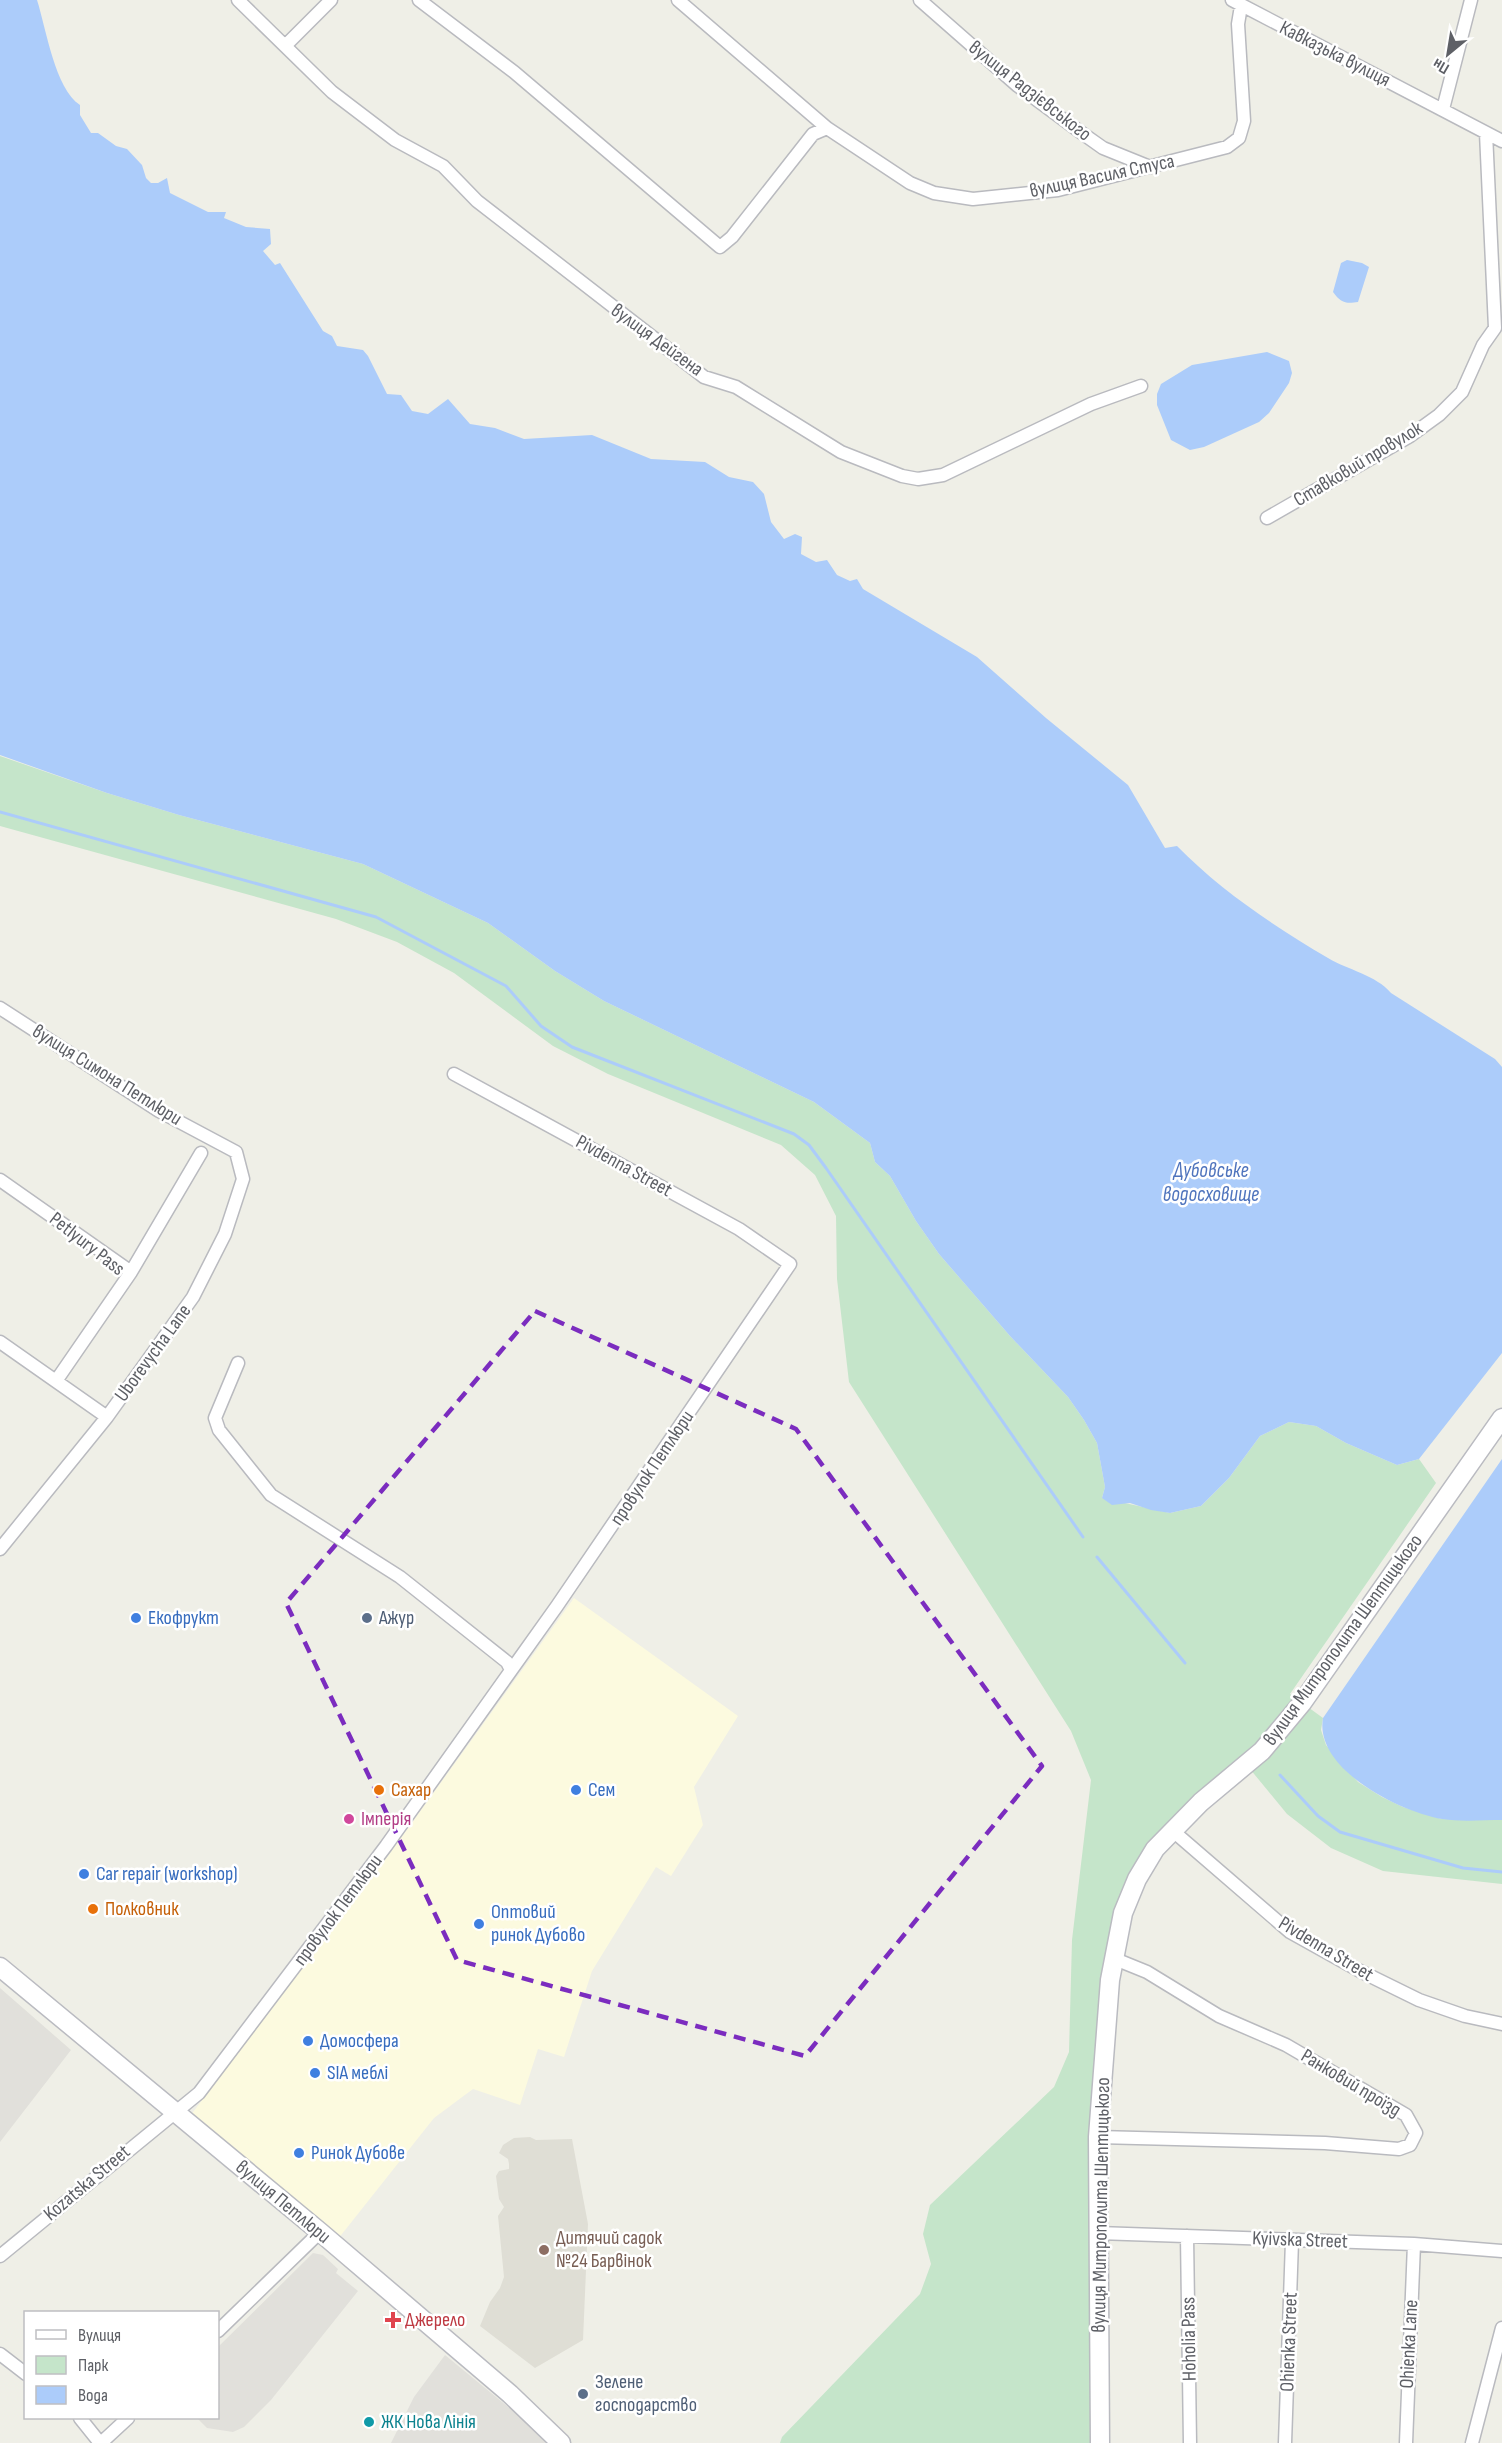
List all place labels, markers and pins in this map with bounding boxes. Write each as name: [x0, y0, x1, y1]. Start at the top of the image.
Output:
place label: Екофрукт: [148, 1606, 219, 1630]
place label: Ажур: [378, 1606, 414, 1630]
marker: Екофрукт: [129, 1611, 143, 1625]
marker: Ажур: [360, 1611, 374, 1625]
place label: Сахар: [391, 1778, 431, 1802]
place label: Сем: [588, 1778, 615, 1802]
marker: Сахар: [372, 1783, 386, 1797]
marker: Сем: [569, 1783, 583, 1797]
place label: Імперія: [361, 1807, 411, 1831]
marker: Імперія: [342, 1812, 356, 1826]
place label: Car repair (workshop): [96, 1862, 238, 1886]
marker: Car repair (workshop): [77, 1867, 91, 1881]
place label: Полковник: [105, 1897, 179, 1921]
place label: Оптовий ринок Дубово: [491, 1900, 585, 1947]
marker: Полковник: [86, 1902, 100, 1916]
marker: Оптовий ринок Дубово: [472, 1917, 486, 1931]
place label: Домосфера: [320, 2029, 399, 2053]
marker: Домосфера: [301, 2034, 315, 2048]
place label: SIA меблі: [327, 2061, 388, 2085]
marker: SIA меблі: [308, 2066, 322, 2080]
place label: Ринок Дубове: [311, 2141, 405, 2165]
marker: Ринок Дубове: [292, 2146, 306, 2160]
place label: Дитячий садок №24 Барвінок: [556, 2226, 663, 2273]
marker: Дитячий садок №24 Барвінок: [537, 2243, 551, 2257]
place label: Джерело: [405, 2308, 465, 2332]
marker: Джерело: [386, 2313, 400, 2327]
place label: Зелене господарство: [595, 2370, 697, 2417]
marker: Зелене господарство: [576, 2387, 590, 2401]
place label: ЖК Нова Лінія: [381, 2410, 476, 2434]
marker: ЖК Нова Лінія: [362, 2415, 376, 2429]

